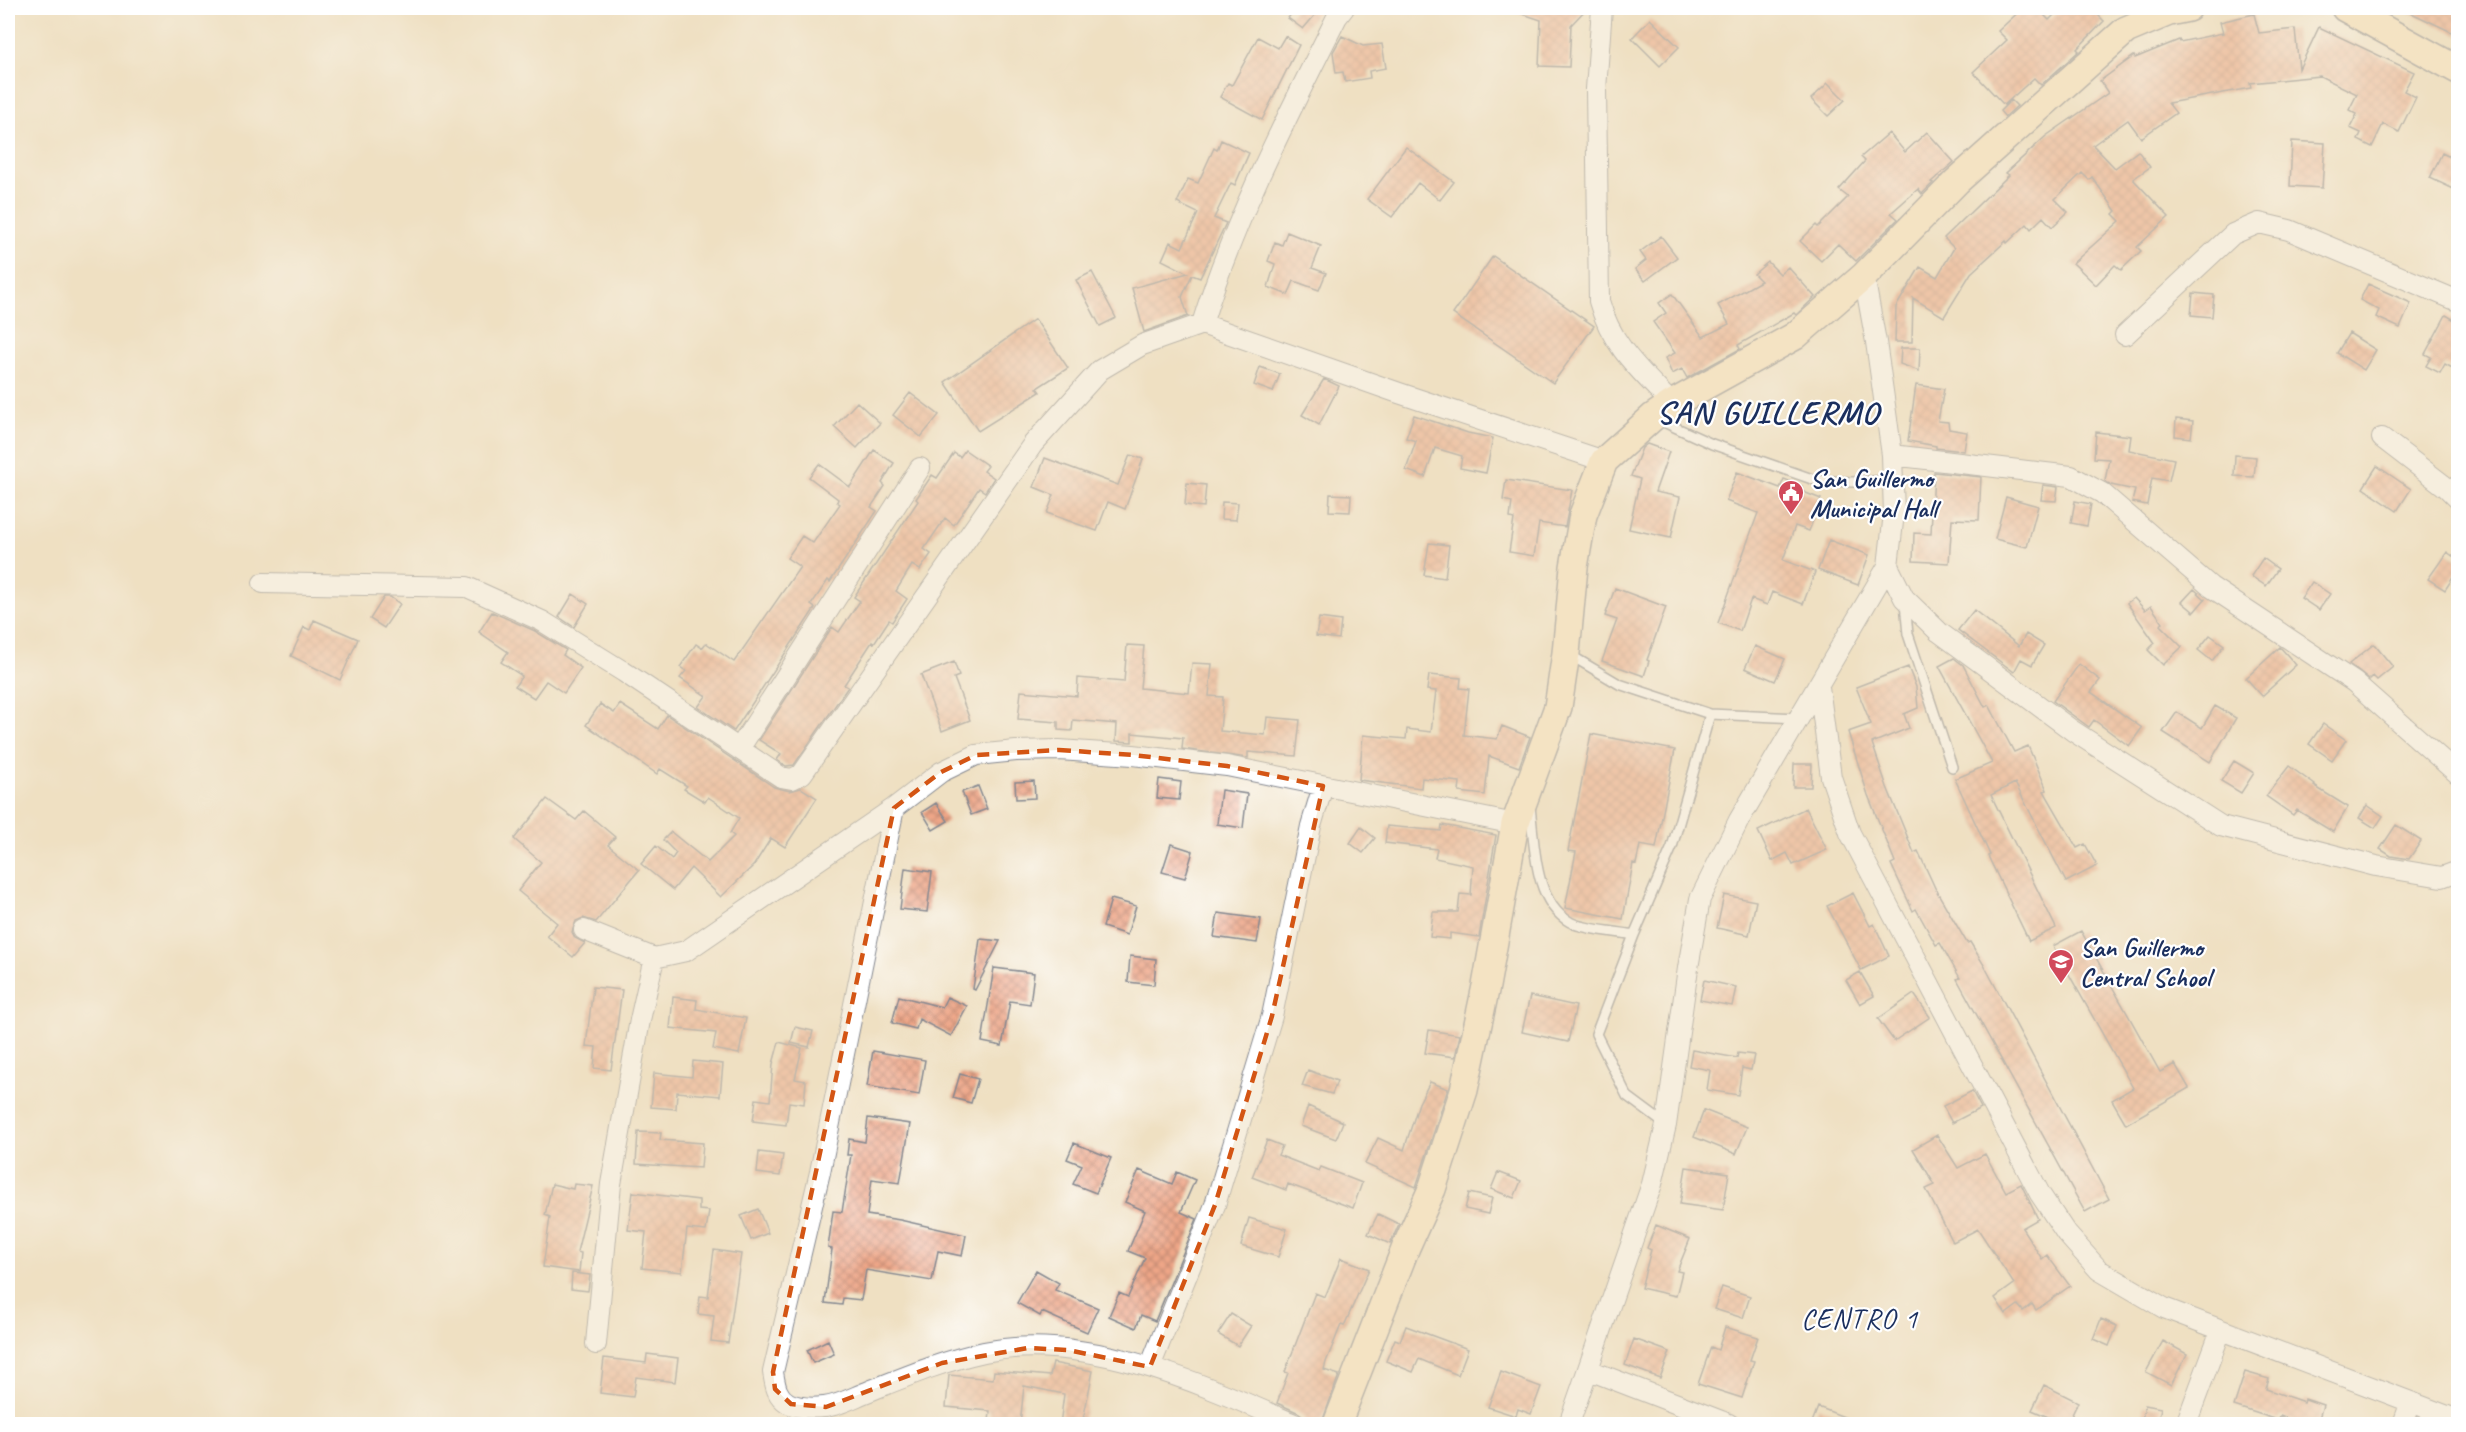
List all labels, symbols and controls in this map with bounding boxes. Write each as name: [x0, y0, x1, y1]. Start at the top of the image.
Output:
district label: SAN GUILLERMO: [1657, 392, 1882, 433]
place label: San Guillermo Municipal Hall: [1810, 462, 1942, 525]
public building icon: San Guillermo Municipal Hall: [1776, 478, 1806, 516]
place label: San Guillermo Central School: [2080, 931, 2216, 994]
school or university icon: San Guillermo Central School: [2046, 947, 2076, 985]
district label: CENTRO 1: [1801, 1301, 1919, 1336]

